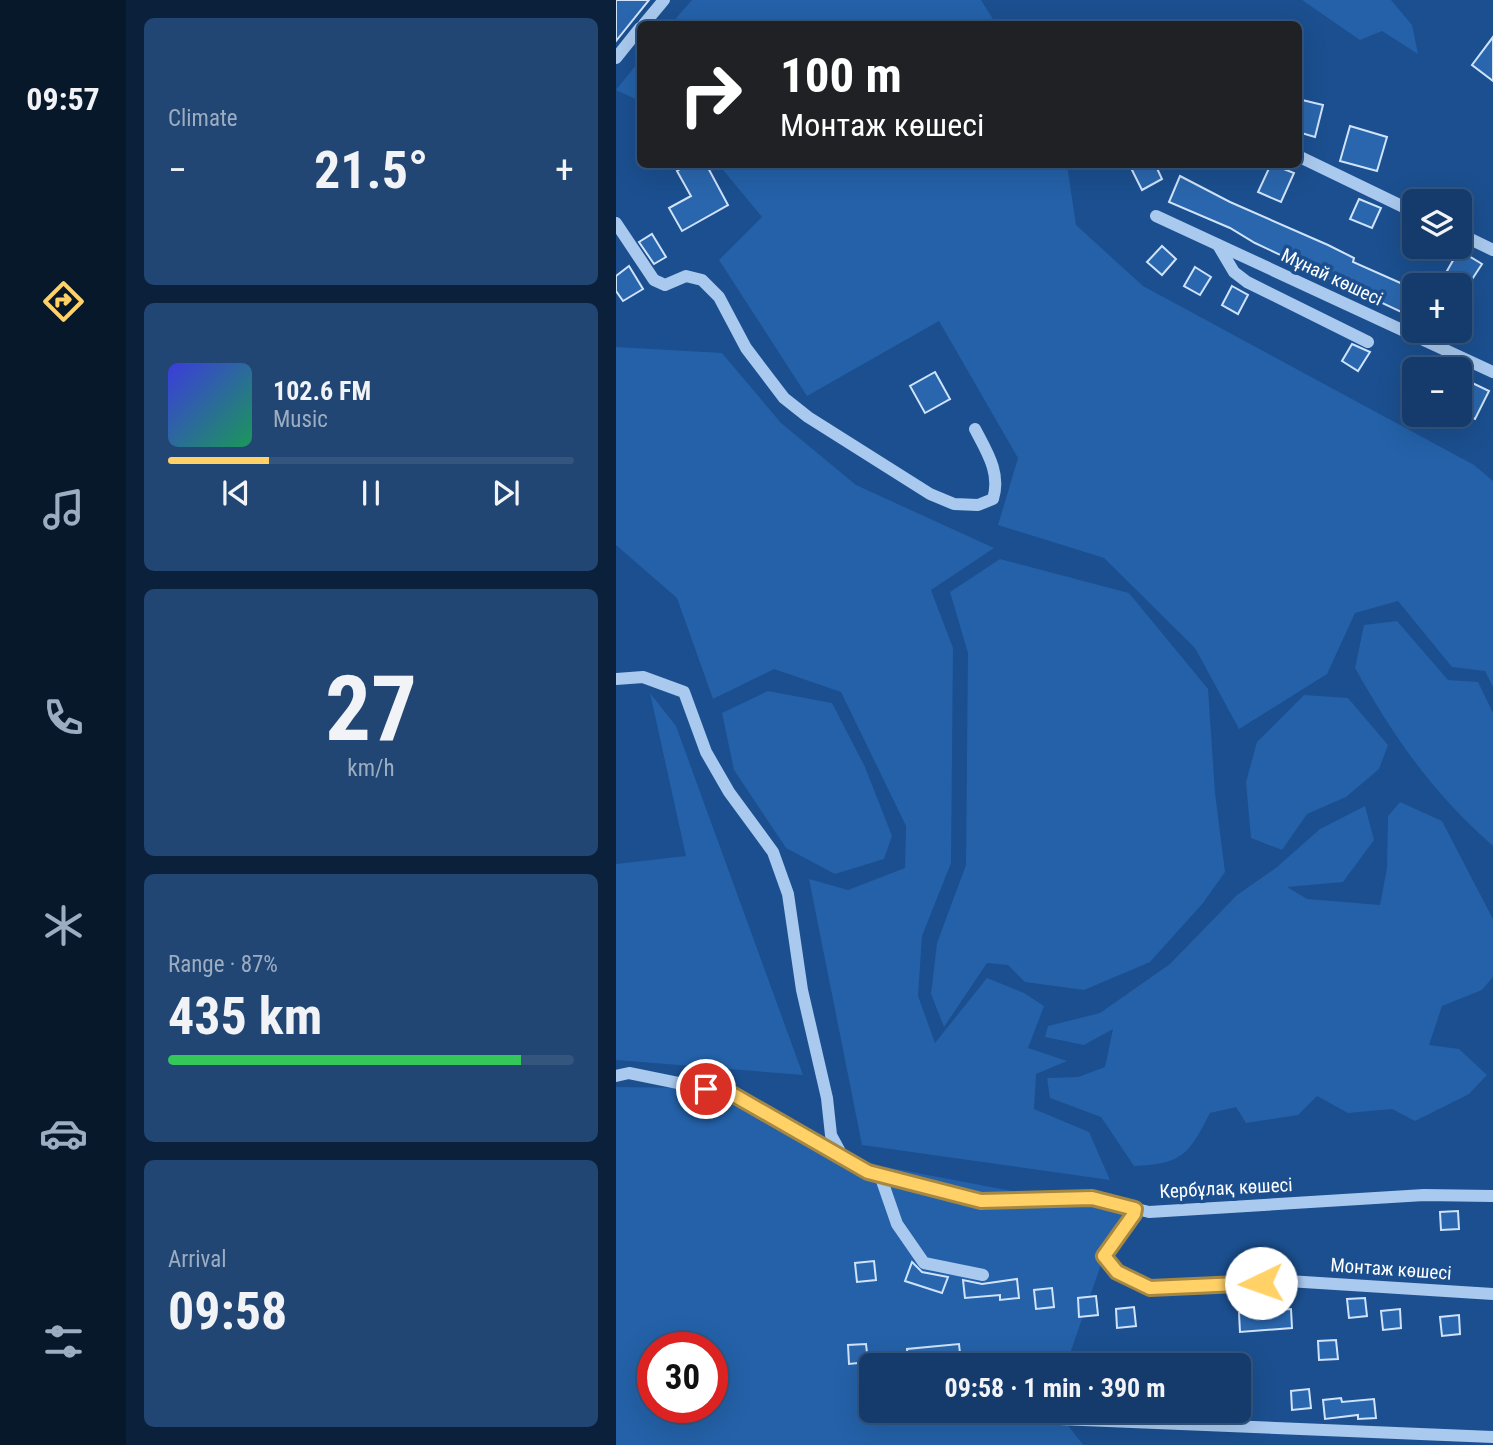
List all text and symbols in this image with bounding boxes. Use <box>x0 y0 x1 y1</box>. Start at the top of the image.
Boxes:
text: 100 m <box>780 47 902 104</box>
icon: right <box>665 49 756 140</box>
text: 09:57 <box>26 80 100 118</box>
text: Climate <box>168 105 238 132</box>
text: Монтаж көшесі <box>780 106 984 144</box>
text: 21.5° <box>314 140 428 201</box>
text: − <box>168 148 187 192</box>
text: + <box>555 148 574 192</box>
map controls <box>1402 189 1472 427</box>
button: layers <box>1402 189 1472 259</box>
street label: Мұнай көшесі <box>1278 243 1386 311</box>
button: + <box>1402 273 1472 343</box>
icon: directions <box>39 277 88 326</box>
button: − <box>1402 357 1472 427</box>
text: 102.6 FM <box>273 376 371 406</box>
text: Music <box>273 406 328 433</box>
icon: previous <box>217 474 255 512</box>
icon: pause <box>352 474 390 512</box>
icon: next <box>487 474 525 512</box>
icon: music <box>39 485 88 534</box>
text: 27 <box>325 656 417 762</box>
icon: phone <box>39 693 88 742</box>
text: km/h <box>347 755 395 782</box>
icon: climate <box>39 901 88 950</box>
text: Range · 87% <box>168 951 278 978</box>
text: 435 km <box>168 986 322 1047</box>
pin <box>676 1059 736 1119</box>
icon: arrive <box>687 1070 725 1108</box>
icon: car <box>39 1109 88 1158</box>
street label: Кербұлақ көшесі <box>1159 1173 1293 1203</box>
text: Arrival <box>168 1246 227 1273</box>
position arrow <box>1224 1246 1298 1320</box>
street label: Монтаж көшесі <box>1330 1253 1452 1285</box>
text: 09:58 <box>168 1281 287 1342</box>
icon: filters <box>39 1317 88 1366</box>
speed limit sign: 30 <box>637 1332 728 1423</box>
text: 09:58 · 1 min · 390 m <box>945 1373 1165 1403</box>

